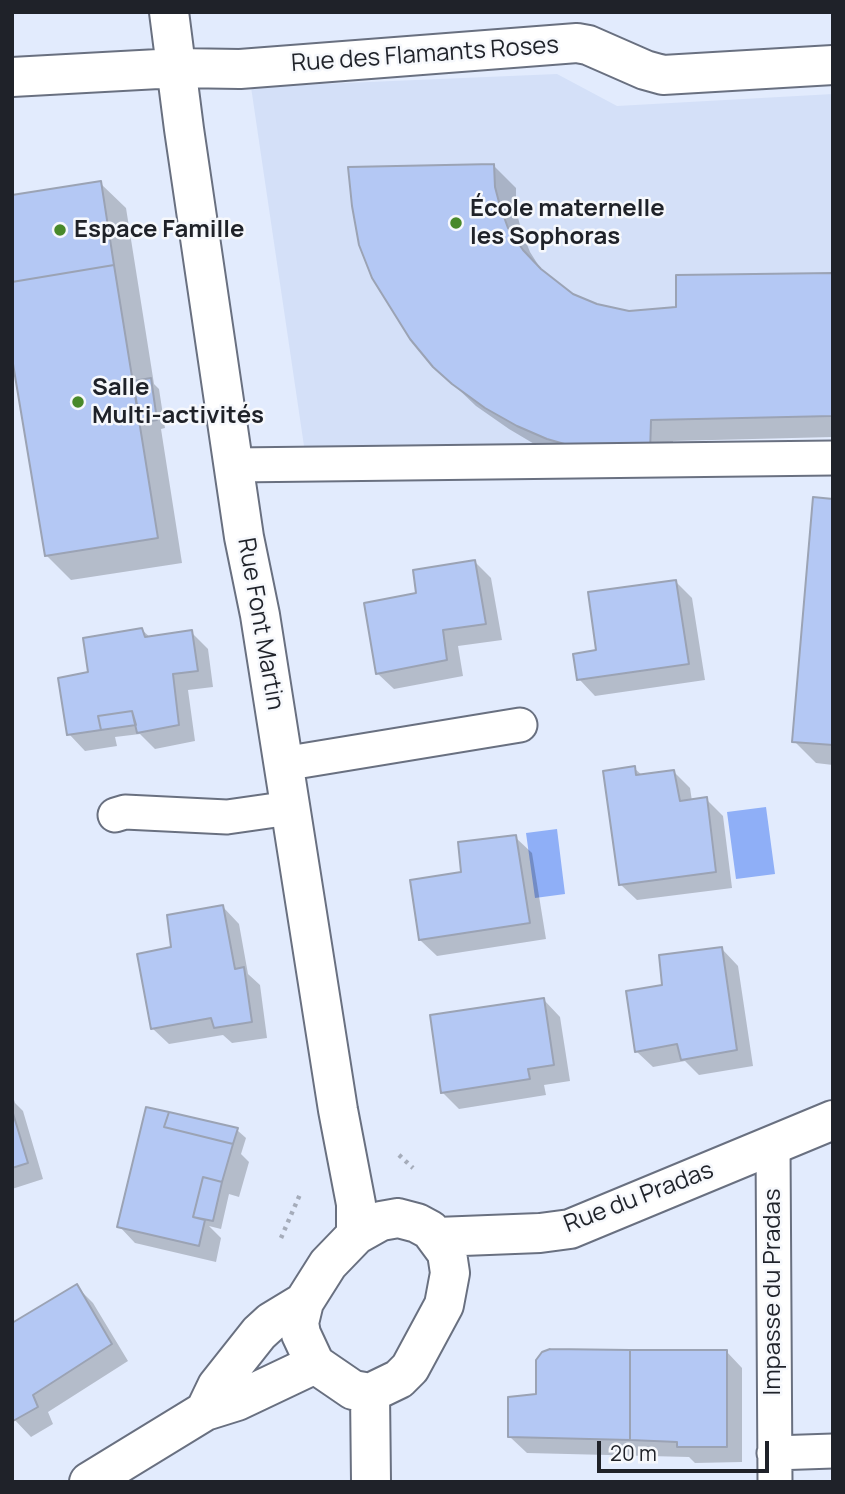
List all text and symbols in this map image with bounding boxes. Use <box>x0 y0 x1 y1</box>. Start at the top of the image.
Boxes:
street label: Rue des Flamants Roses <box>290 31 560 79</box>
place label: École maternelle les Sophoras <box>470 195 665 251</box>
marker: École maternelle les Sophoras <box>448 215 464 231</box>
place label: Espace Famille <box>74 216 244 244</box>
marker: Espace Famille <box>52 222 68 238</box>
place label: Salle Multi-activités <box>92 374 264 430</box>
marker: Salle Multi-activités <box>70 394 86 410</box>
street label: Rue Font Martin <box>231 536 289 712</box>
street label: Rue du Pradas <box>560 1156 718 1240</box>
street label: Impasse du Pradas <box>759 1189 787 1395</box>
scale bar <box>600 1428 772 1472</box>
text: 20 m <box>610 1439 657 1467</box>

